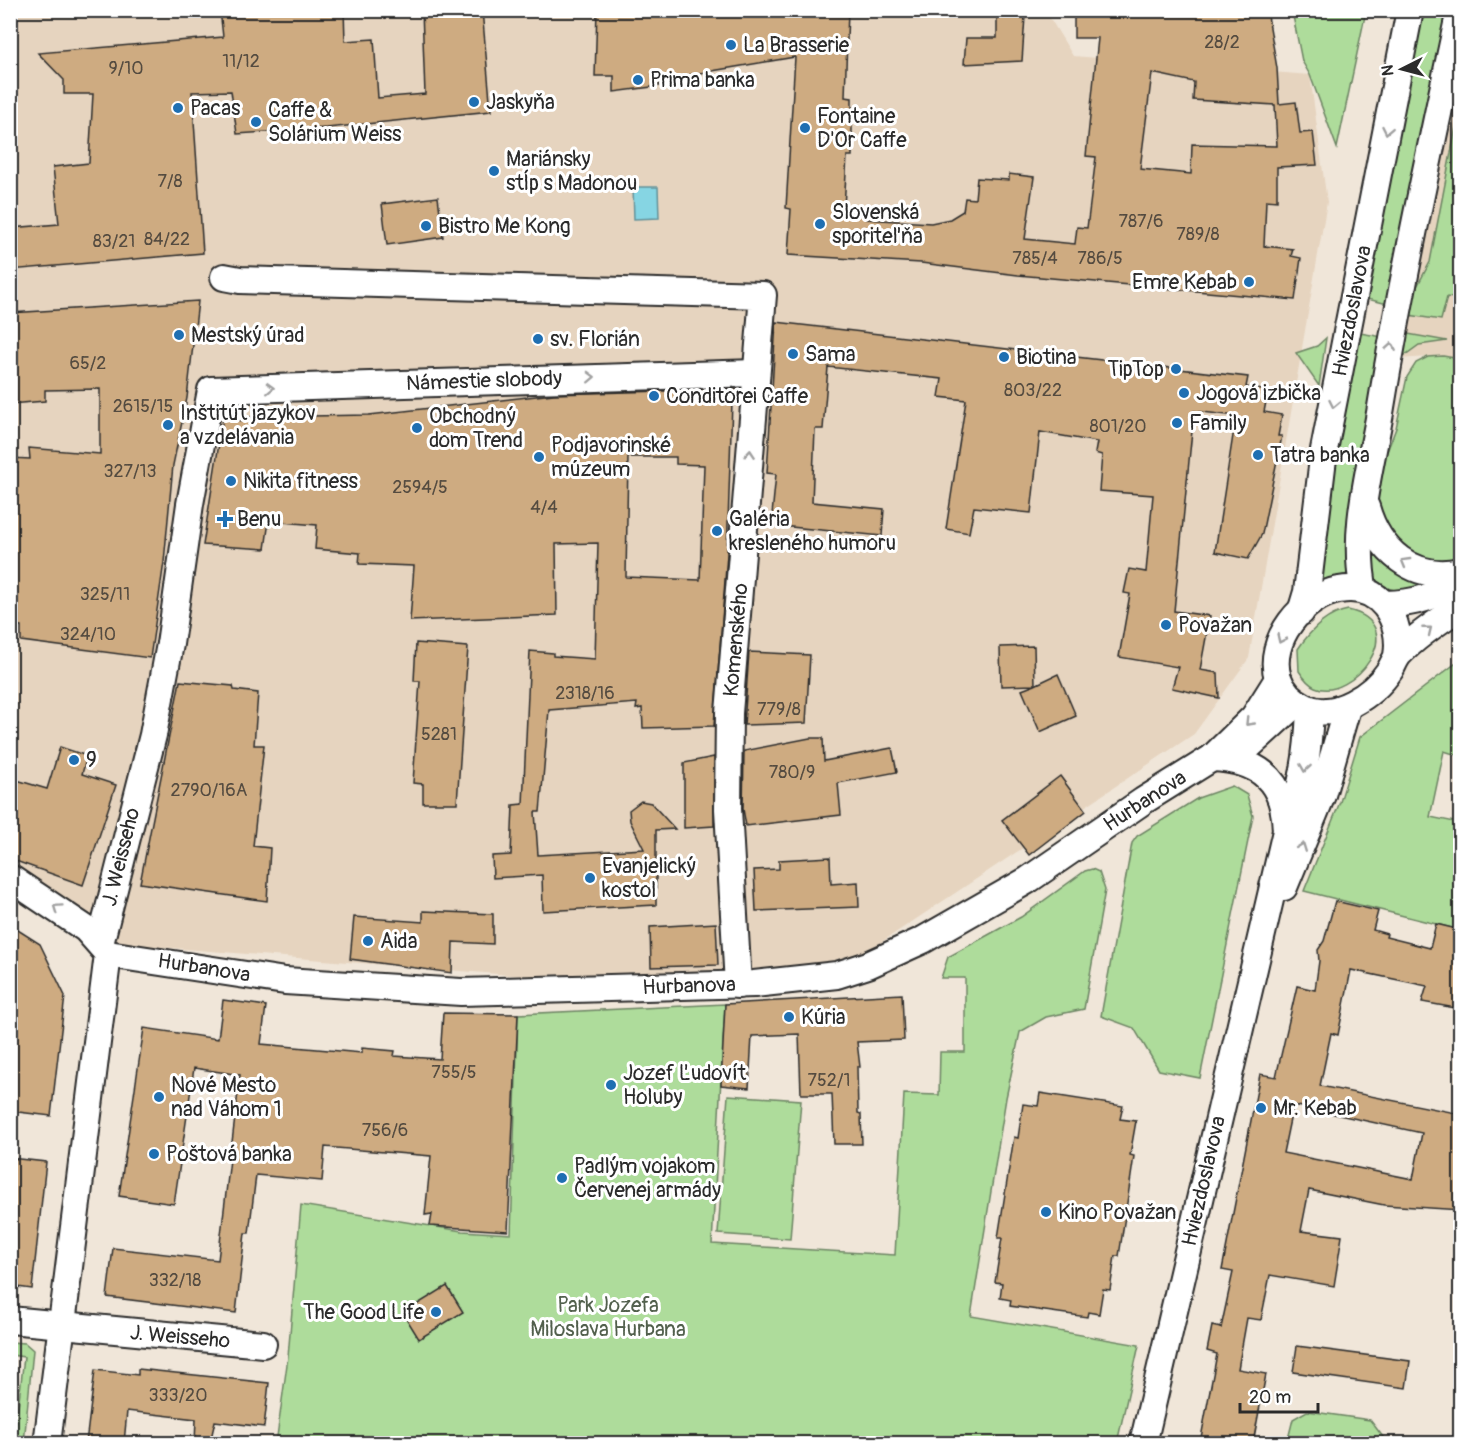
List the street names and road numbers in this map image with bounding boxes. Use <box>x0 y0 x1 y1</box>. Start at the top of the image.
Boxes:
street label: Hviezdoslavova <box>1326 243 1378 379</box>
street label: Námestie slobody <box>406 365 562 397</box>
street label: Komenského <box>718 582 754 698</box>
street label: Hurbanova <box>1098 764 1192 838</box>
street label: J. Weisseho <box>96 805 146 909</box>
street label: Hurbanova <box>156 947 252 989</box>
street label: Hurbanova <box>642 971 736 1001</box>
street label: Hviezdoslavova <box>1176 1113 1232 1249</box>
street label: J. Weisseho <box>129 1319 231 1355</box>

